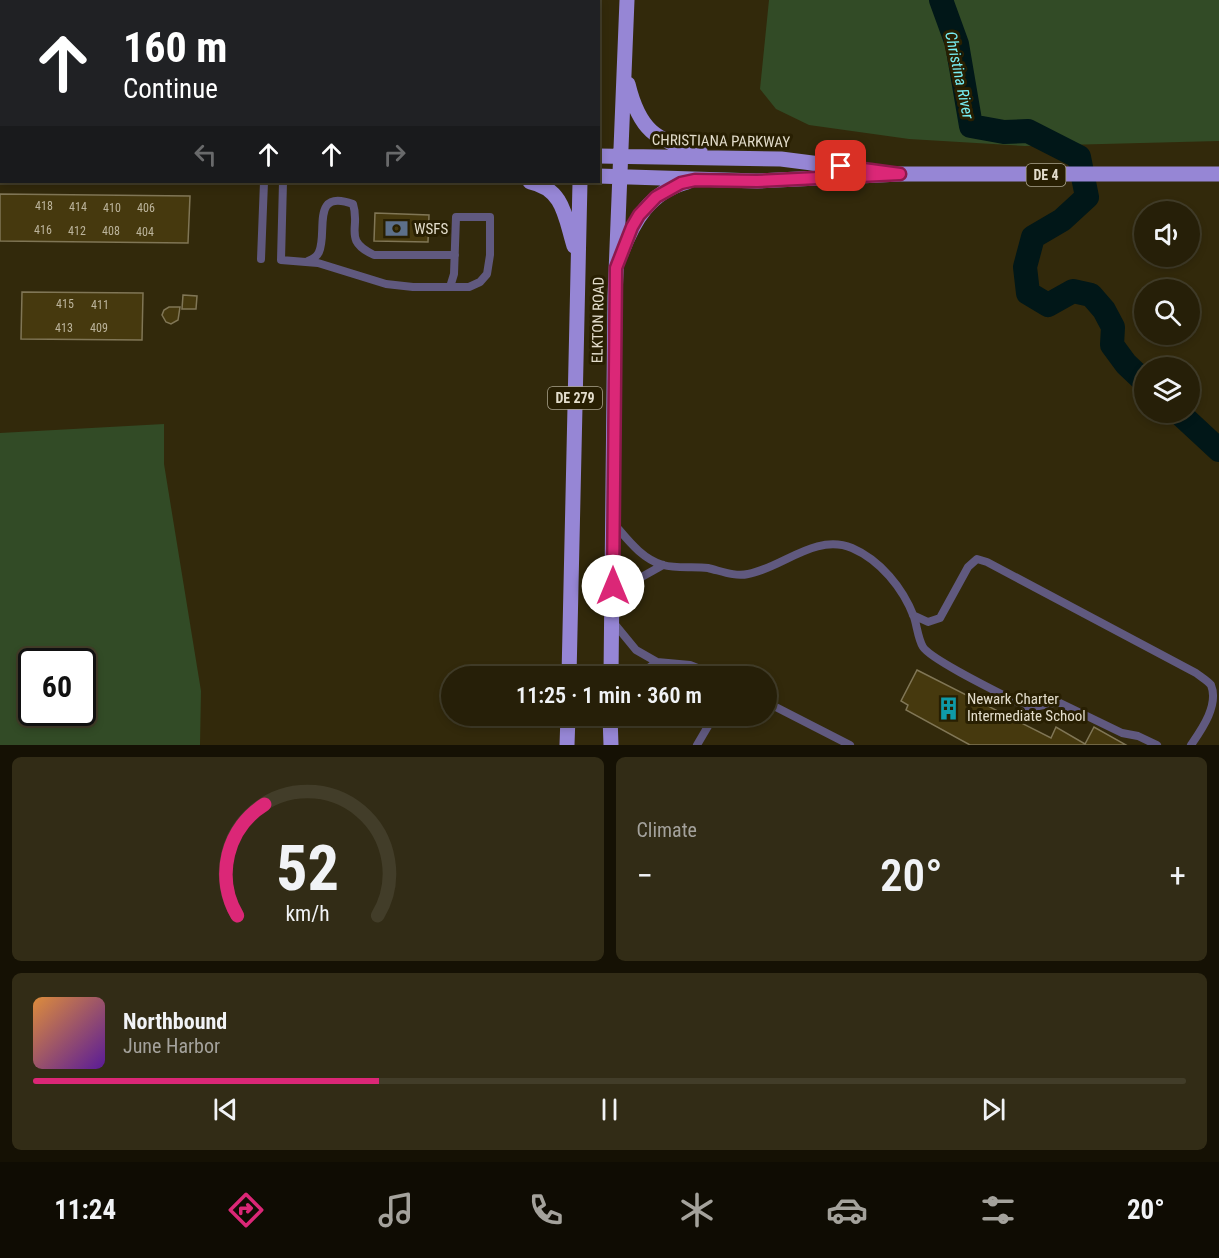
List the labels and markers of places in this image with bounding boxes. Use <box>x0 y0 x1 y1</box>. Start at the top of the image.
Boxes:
pin <box>815 140 866 191</box>
bank icon: WSFS <box>383 216 409 242</box>
place label: WSFS <box>414 220 448 238</box>
place label: Newark Charter Intermediate School <box>967 690 1086 725</box>
building icon: Newark Charter Intermediate School <box>936 695 962 721</box>

